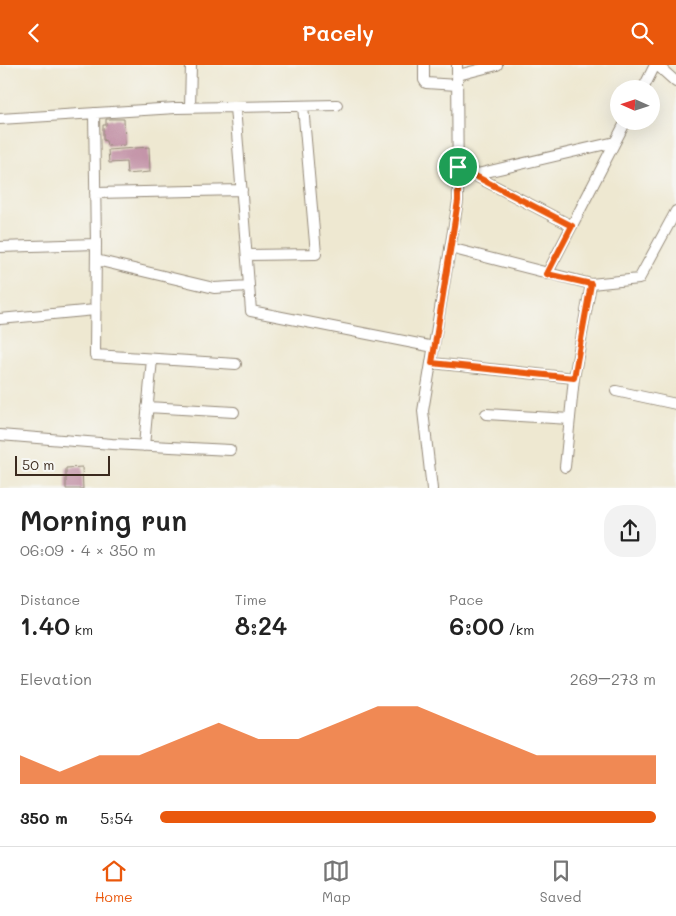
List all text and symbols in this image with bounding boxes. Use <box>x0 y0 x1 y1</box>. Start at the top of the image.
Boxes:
text: Pacely <box>302 18 374 47</box>
icon: back <box>20 19 48 47</box>
icon: search <box>628 19 656 47</box>
north arrow <box>610 80 660 130</box>
map controls <box>610 80 660 130</box>
pin <box>437 146 479 188</box>
icon: arrive <box>444 153 472 181</box>
scale bar <box>15 453 110 477</box>
text: 50 m <box>22 455 54 474</box>
text: Morning run <box>20 502 187 538</box>
button: share <box>604 505 656 557</box>
text: 06:09 · 4 × 350 m <box>20 539 156 560</box>
text: Distance <box>20 590 80 609</box>
text: Time <box>235 590 267 609</box>
text: Pace <box>449 590 484 609</box>
text: 1.40 <box>20 609 70 641</box>
text: 8:24 <box>235 609 287 641</box>
text: 6:00 <box>449 609 504 641</box>
text: km <box>70 620 93 639</box>
text: /km <box>504 620 534 639</box>
text: Elevation <box>20 668 92 689</box>
text: 269–273 m <box>570 668 656 689</box>
text: 350 m <box>20 807 68 828</box>
text: 5:54 <box>100 807 133 828</box>
tab: Home <box>95 857 133 906</box>
tab: Map <box>322 857 351 906</box>
tab: Saved <box>540 857 581 906</box>

